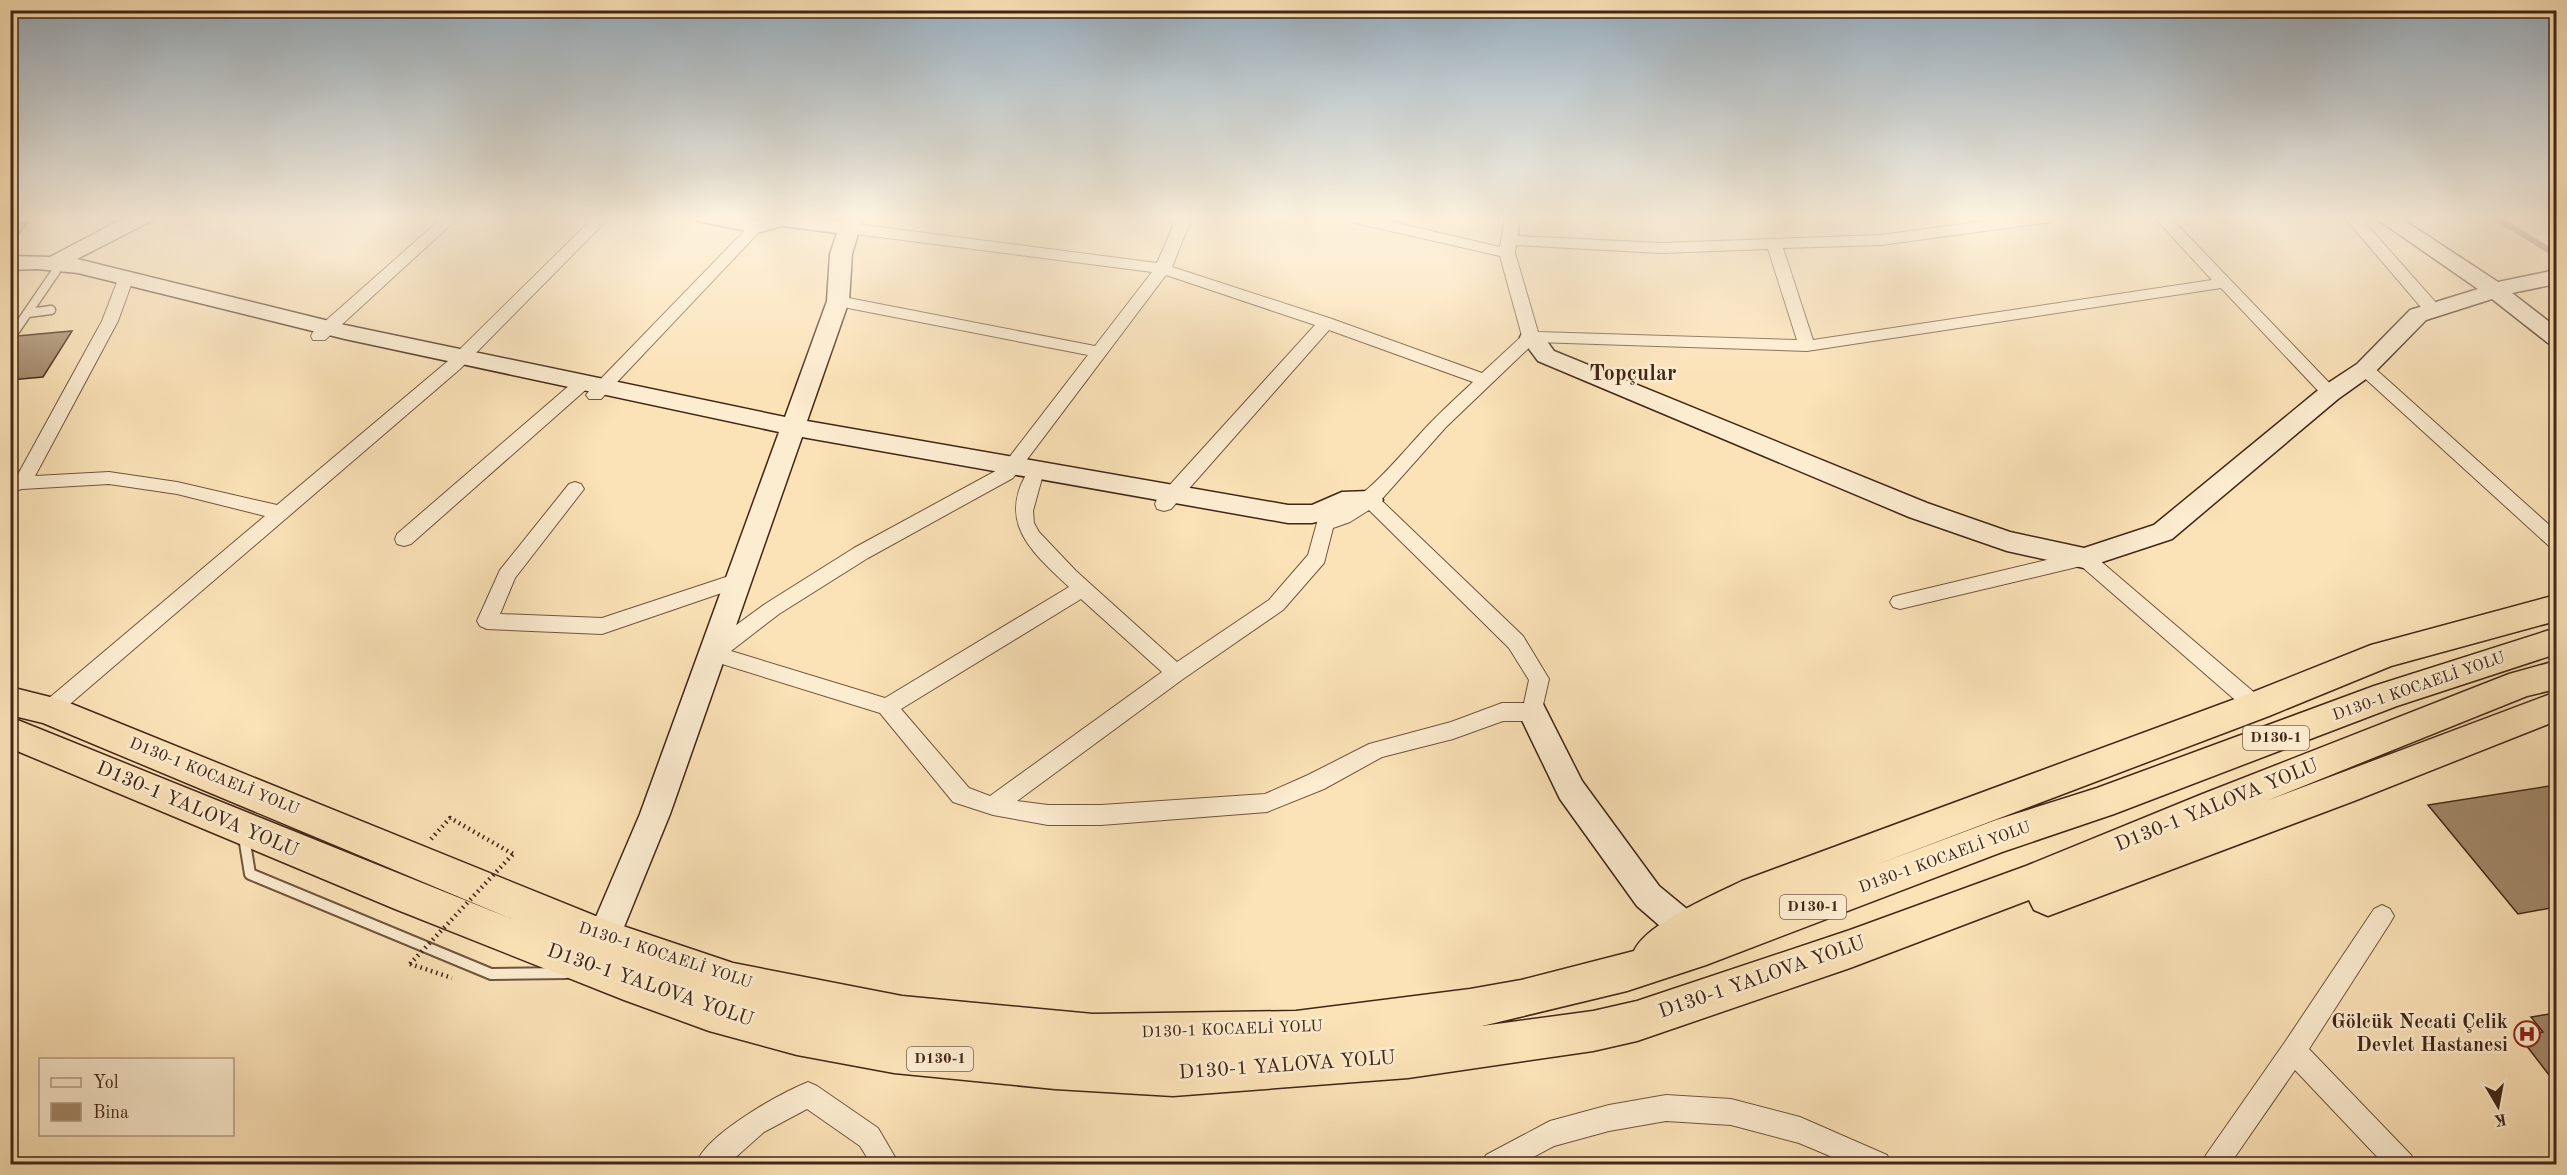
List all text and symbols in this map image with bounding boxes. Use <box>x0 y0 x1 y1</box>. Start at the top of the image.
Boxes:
district label: Topçular <box>1589 363 1677 385</box>
street label: D130-1 KOCAELİ YOLU <box>2329 646 2508 724</box>
road number: D130-1 <box>2243 726 2309 750</box>
street label: D130-1 KOCAELİ YOLU <box>127 732 303 819</box>
street label: D130-1 YALOVA YOLU <box>2113 756 2322 856</box>
street label: D130-1 YALOVA YOLU <box>93 758 301 862</box>
street label: D130-1 KOCAELİ YOLU <box>1856 815 2034 897</box>
road number: D130-1 <box>1780 895 1846 919</box>
street label: D130-1 KOCAELİ YOLU <box>576 917 756 992</box>
street label: D130-1 YALOVA YOLU <box>1656 933 1868 1023</box>
street label: D130-1 YALOVA YOLU <box>544 941 756 1031</box>
place label: Gölcük Necati Çelik Devlet Hastanesi <box>2331 1013 2508 1056</box>
street label: D130-1 KOCAELİ YOLU <box>1141 1015 1324 1041</box>
hospital icon: Gölcük Necati Çelik Devlet Hastanesi <box>2512 1019 2542 1049</box>
road number: D130-1 <box>907 1047 973 1071</box>
street label: D130-1 YALOVA YOLU <box>1178 1048 1396 1084</box>
legend <box>39 1058 234 1136</box>
text: Yol <box>93 1074 119 1092</box>
north arrow <box>2468 1076 2528 1136</box>
text: Bina <box>93 1104 129 1122</box>
text: K <box>2493 1110 2508 1128</box>

